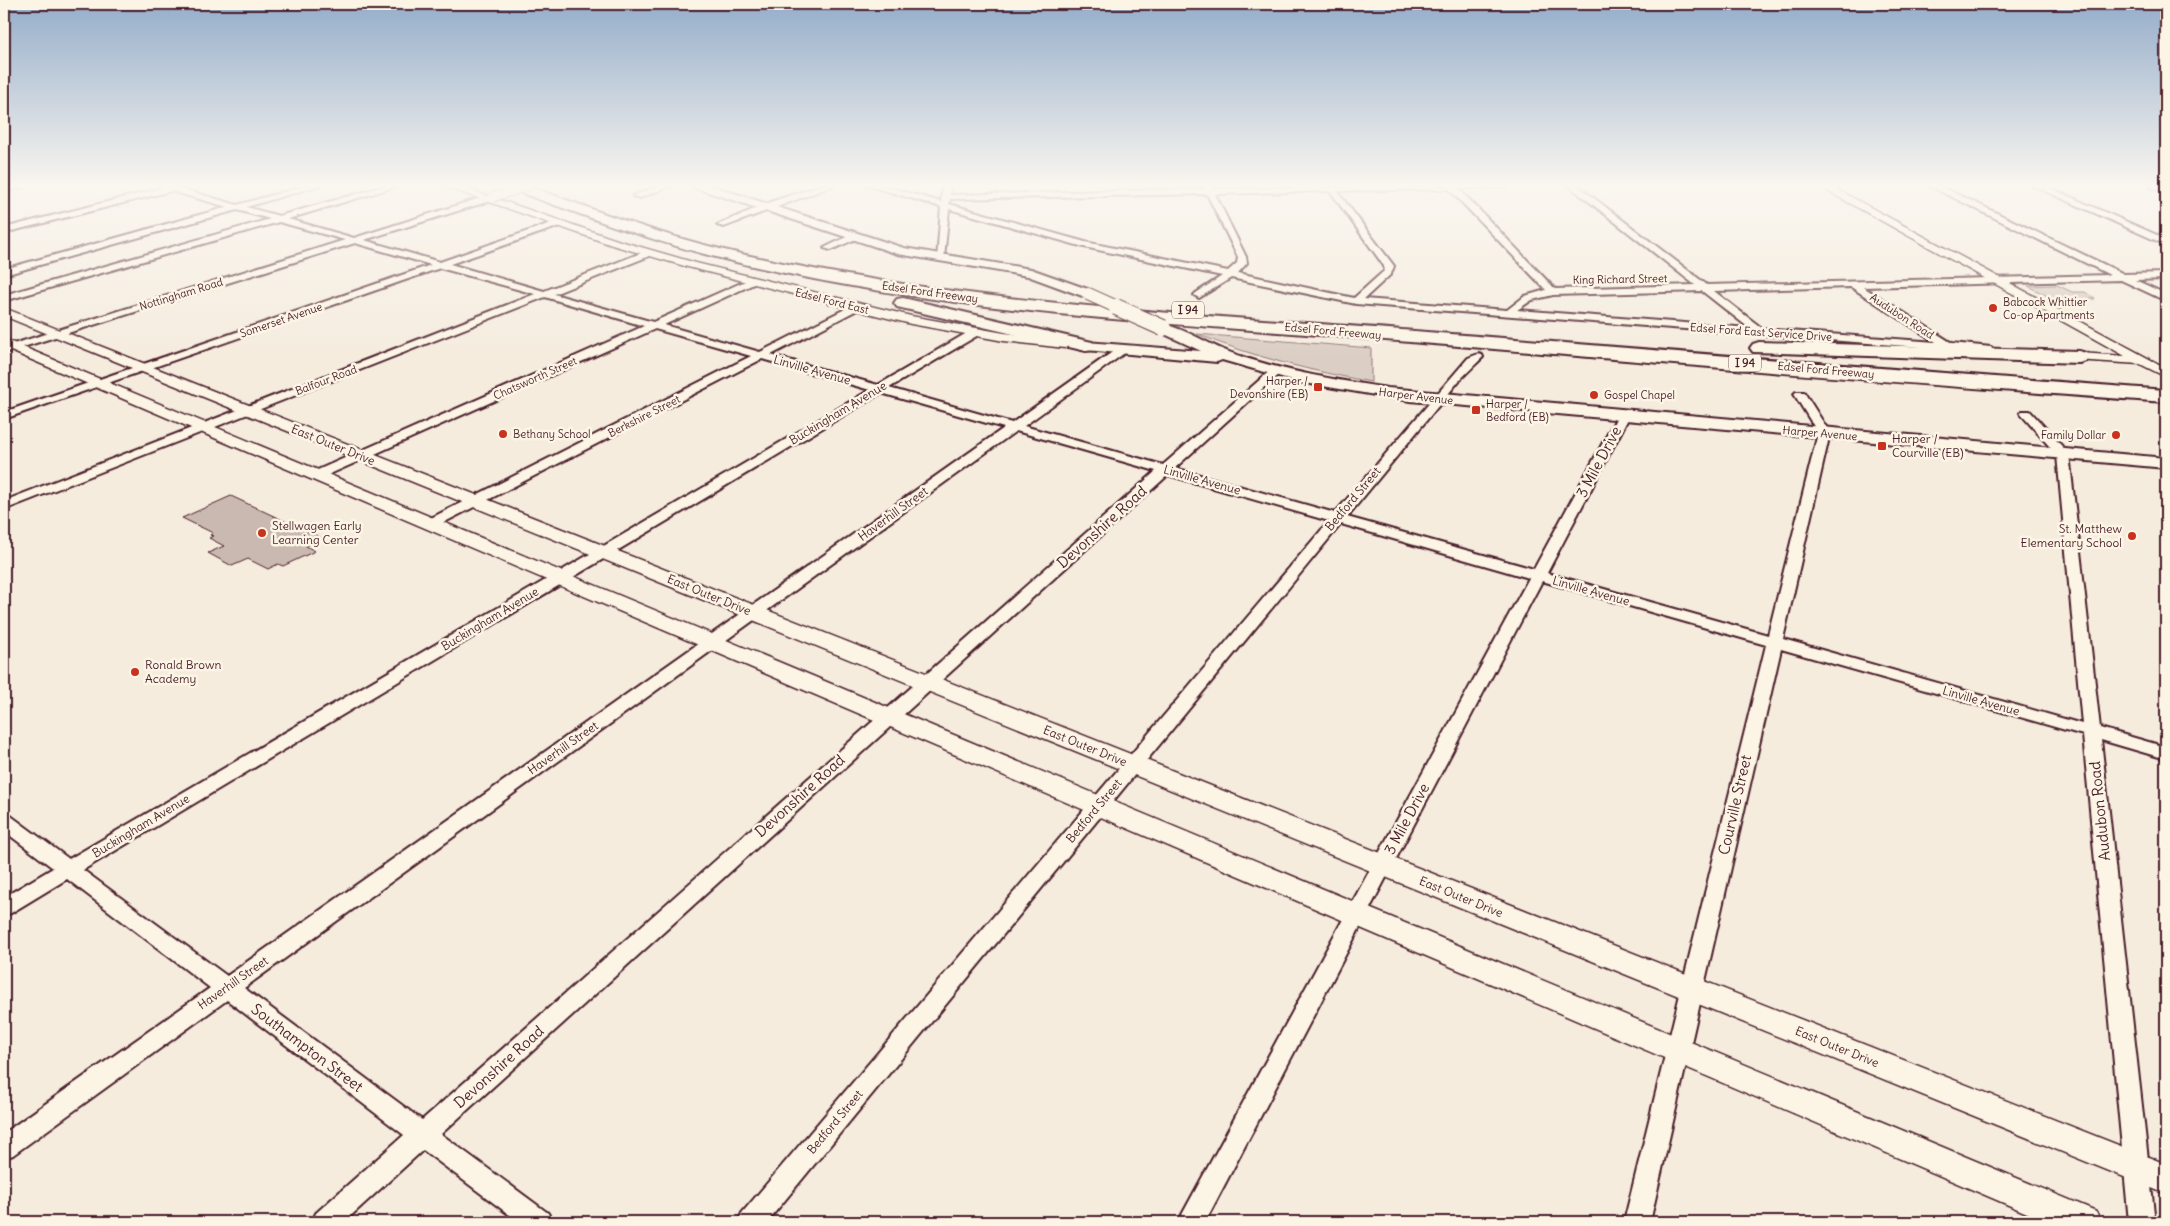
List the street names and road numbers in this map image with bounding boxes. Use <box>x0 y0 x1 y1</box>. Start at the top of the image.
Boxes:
street label: King Richard Street <box>1572 271 1668 287</box>
street label: Nottingham Road <box>138 274 225 313</box>
street label: Edsel Ford Freeway <box>881 278 979 306</box>
street label: Edsel Ford East <box>794 285 871 317</box>
street label: Audubon Road <box>1867 290 1937 342</box>
street label: Somerset Avenue <box>238 299 324 341</box>
road number: I 94 <box>1172 302 1204 318</box>
street label: Edsel Ford Freeway <box>1284 320 1382 342</box>
street label: Edsel Ford East Service Drive <box>1689 320 1833 344</box>
street label: Linville Avenue <box>772 351 852 388</box>
street label: Chatsworth Street <box>491 353 579 403</box>
road number: I 94 <box>1729 354 1761 372</box>
street label: Edsel Ford Freeway <box>1777 359 1875 381</box>
street label: Balfour Road <box>293 362 359 398</box>
street label: Buckingham Avenue <box>786 378 889 448</box>
street label: Harper Avenue <box>1378 384 1454 408</box>
street label: Berkshire Street <box>606 392 683 440</box>
street label: East Outer Drive <box>289 421 377 468</box>
street label: 3 Mile Drive <box>1572 423 1625 501</box>
street label: Harper Avenue <box>1782 423 1858 443</box>
street label: Linville Avenue <box>1162 461 1242 498</box>
street label: Bedford Street <box>1322 464 1384 534</box>
street label: Devonshire Road <box>1053 481 1151 572</box>
street label: Haverhill Street <box>855 483 930 544</box>
street label: East Outer Drive <box>665 571 753 618</box>
street label: Linville Avenue <box>1551 572 1631 609</box>
street label: Buckingham Avenue <box>438 584 541 654</box>
street label: Linville Avenue <box>1941 682 2021 719</box>
street label: Haverhill Street <box>525 718 601 777</box>
street label: East Outer Drive <box>1041 722 1129 769</box>
street label: Devonshire Road <box>751 750 849 841</box>
street label: Courville Street <box>1714 753 1755 857</box>
street label: Audubon Road <box>2085 760 2114 862</box>
street label: Bedford Street <box>1063 776 1125 846</box>
street label: 3 Mile Drive <box>1380 780 1433 858</box>
street label: Buckingham Avenue <box>89 791 192 861</box>
street label: East Outer Drive <box>1417 873 1505 920</box>
street label: Haverhill Street <box>195 953 271 1012</box>
street label: Southampton Street <box>248 999 367 1096</box>
street label: Devonshire Road <box>450 1021 548 1112</box>
street label: East Outer Drive <box>1793 1023 1881 1070</box>
street label: Bedford Street <box>804 1087 866 1157</box>

